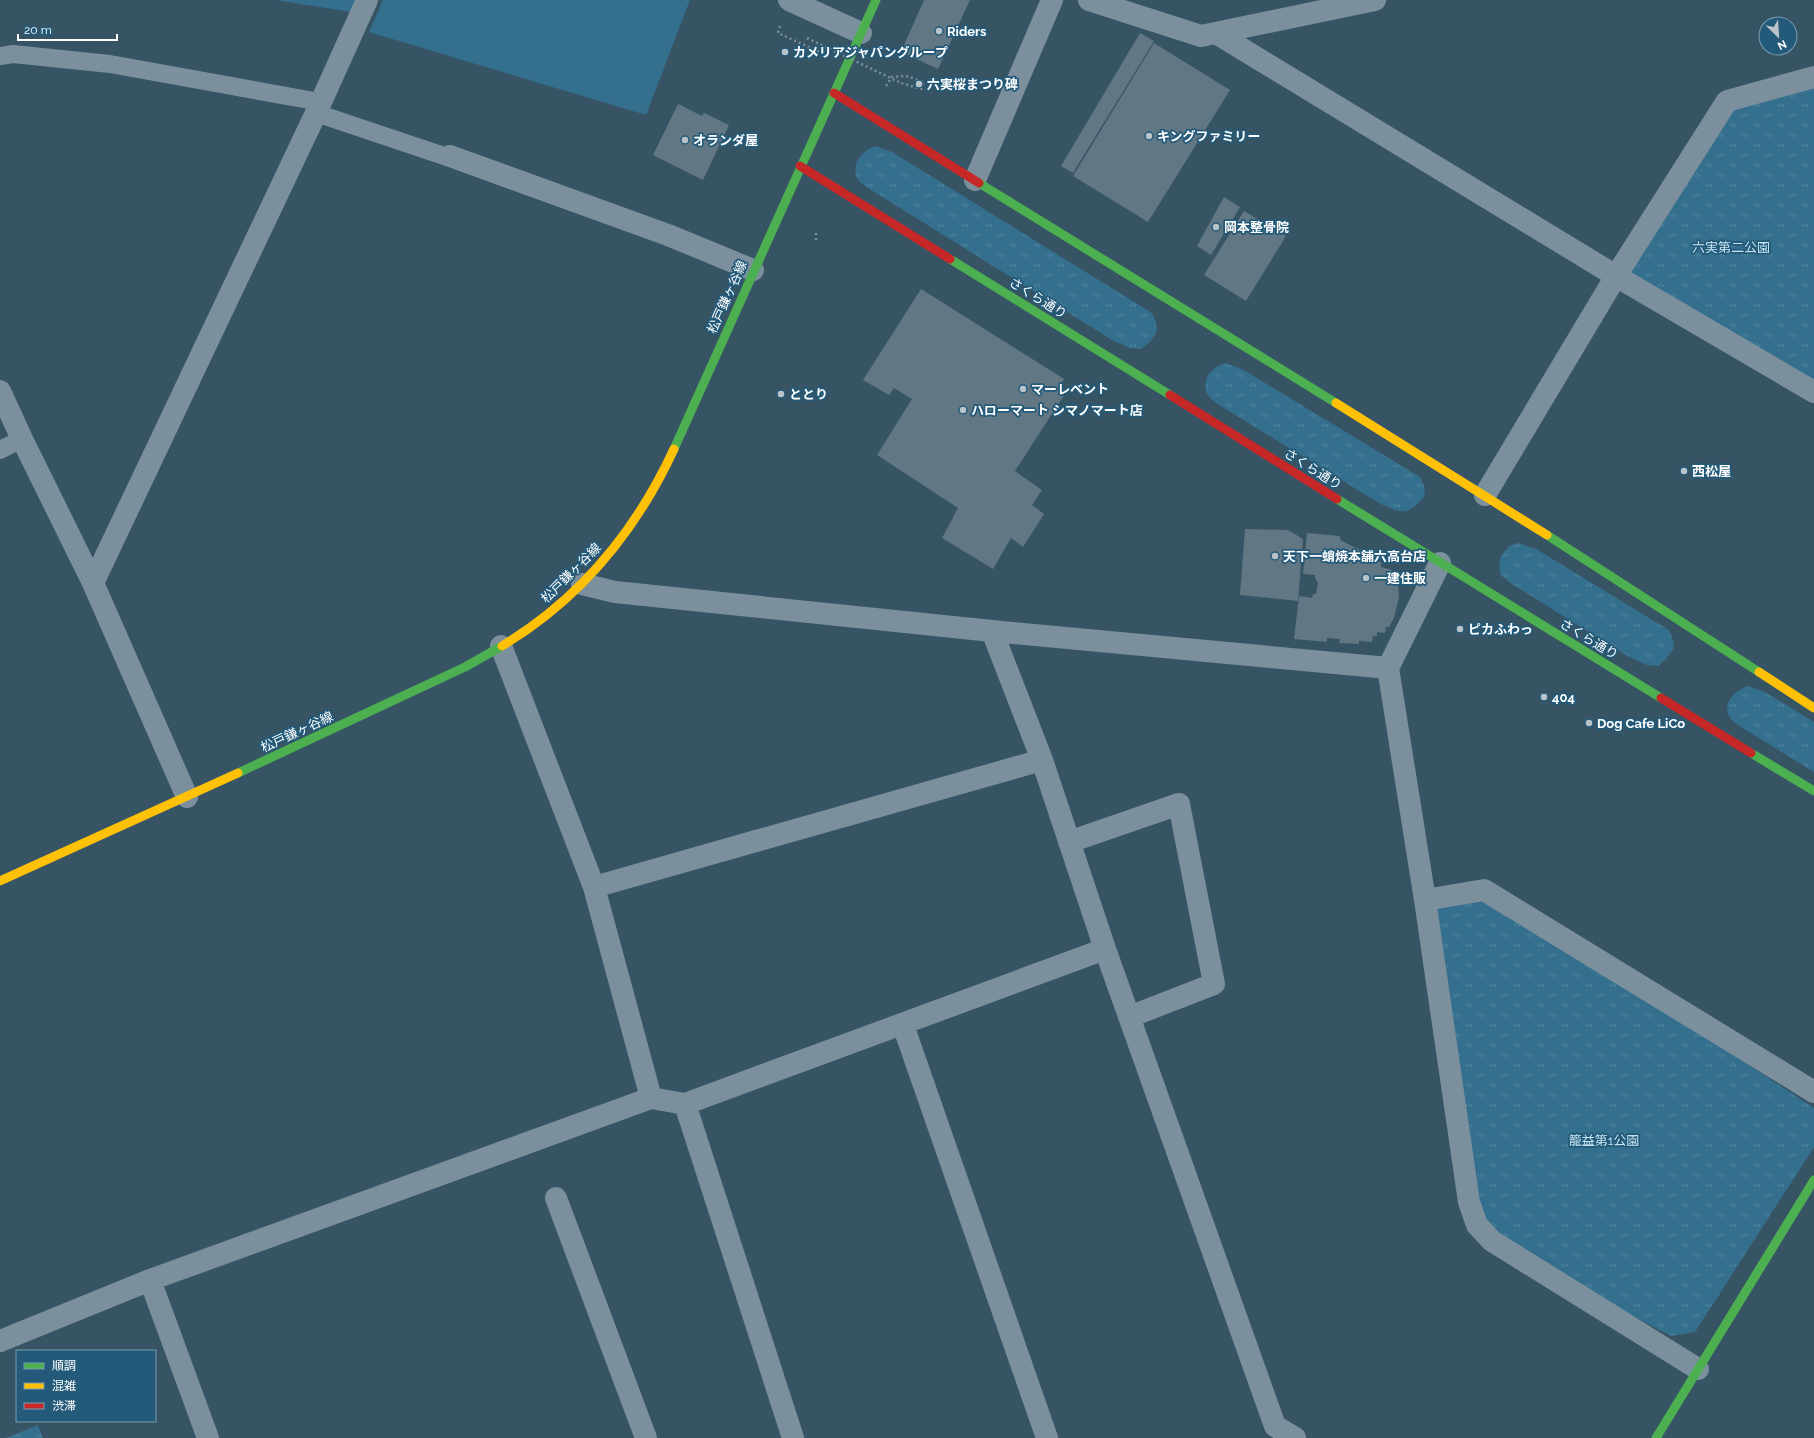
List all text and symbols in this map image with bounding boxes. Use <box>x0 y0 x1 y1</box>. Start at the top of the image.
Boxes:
scale bar <box>18 16 117 42</box>
north arrow <box>1758 16 1798 56</box>
text: 20 m <box>24 23 52 37</box>
place label: Riders <box>947 24 987 39</box>
marker: Riders <box>934 26 944 36</box>
text: N <box>1775 37 1789 52</box>
place label: カメリアジャパングループ <box>793 45 948 60</box>
marker: カメリアジャパングループ <box>780 47 790 57</box>
place label: 六実桜まつり碑 <box>927 77 1018 92</box>
marker: 六実桜まつり碑 <box>914 79 924 89</box>
place label: キングファミリー <box>1157 129 1261 144</box>
marker: キングファミリー <box>1144 131 1154 141</box>
place label: オランダ屋 <box>693 133 758 148</box>
marker: オランダ屋 <box>680 135 690 145</box>
place label: 岡本整骨院 <box>1224 220 1289 235</box>
marker: 岡本整骨院 <box>1211 222 1221 232</box>
park label: 六実第二公園 <box>1692 240 1770 255</box>
street label: 松戸鎌ヶ谷線 <box>704 258 750 336</box>
street label: さくら通り <box>1006 274 1070 322</box>
place label: マーレベント <box>1031 382 1109 397</box>
marker: マーレベント <box>1018 384 1028 394</box>
place label: ととり <box>789 387 828 402</box>
marker: ととり <box>776 389 786 399</box>
place label: ハローマート シマノマート店 <box>971 403 1143 418</box>
marker: ハローマート シマノマート店 <box>958 405 968 415</box>
street label: さくら通り <box>1281 445 1345 493</box>
place label: 西松屋 <box>1692 464 1731 479</box>
marker: 西松屋 <box>1679 466 1689 476</box>
street label: 松戸鎌ヶ谷線 <box>538 540 604 606</box>
place label: 天下一蛸焼本舗六高台店 <box>1283 549 1426 564</box>
marker: 天下一蛸焼本舗六高台店 <box>1270 551 1280 561</box>
place label: 一建住販 <box>1374 571 1426 586</box>
marker: 一建住販 <box>1361 573 1371 583</box>
street label: さくら通り <box>1557 616 1621 662</box>
place label: ピカふわっ <box>1468 622 1533 637</box>
marker: ピカふわっ <box>1455 624 1465 634</box>
place label: 404 <box>1552 690 1575 705</box>
marker: 404 <box>1539 692 1549 702</box>
street label: 松戸鎌ヶ谷線 <box>258 709 336 755</box>
place label: Dog Cafe LiCo <box>1597 716 1685 731</box>
marker: Dog Cafe LiCo <box>1584 718 1594 728</box>
park label: 籠益第1公園 <box>1569 1133 1639 1148</box>
legend <box>16 1350 156 1422</box>
text: 順調 <box>52 1359 76 1373</box>
text: 混雑 <box>52 1379 76 1393</box>
text: 渋滞 <box>52 1399 76 1413</box>

